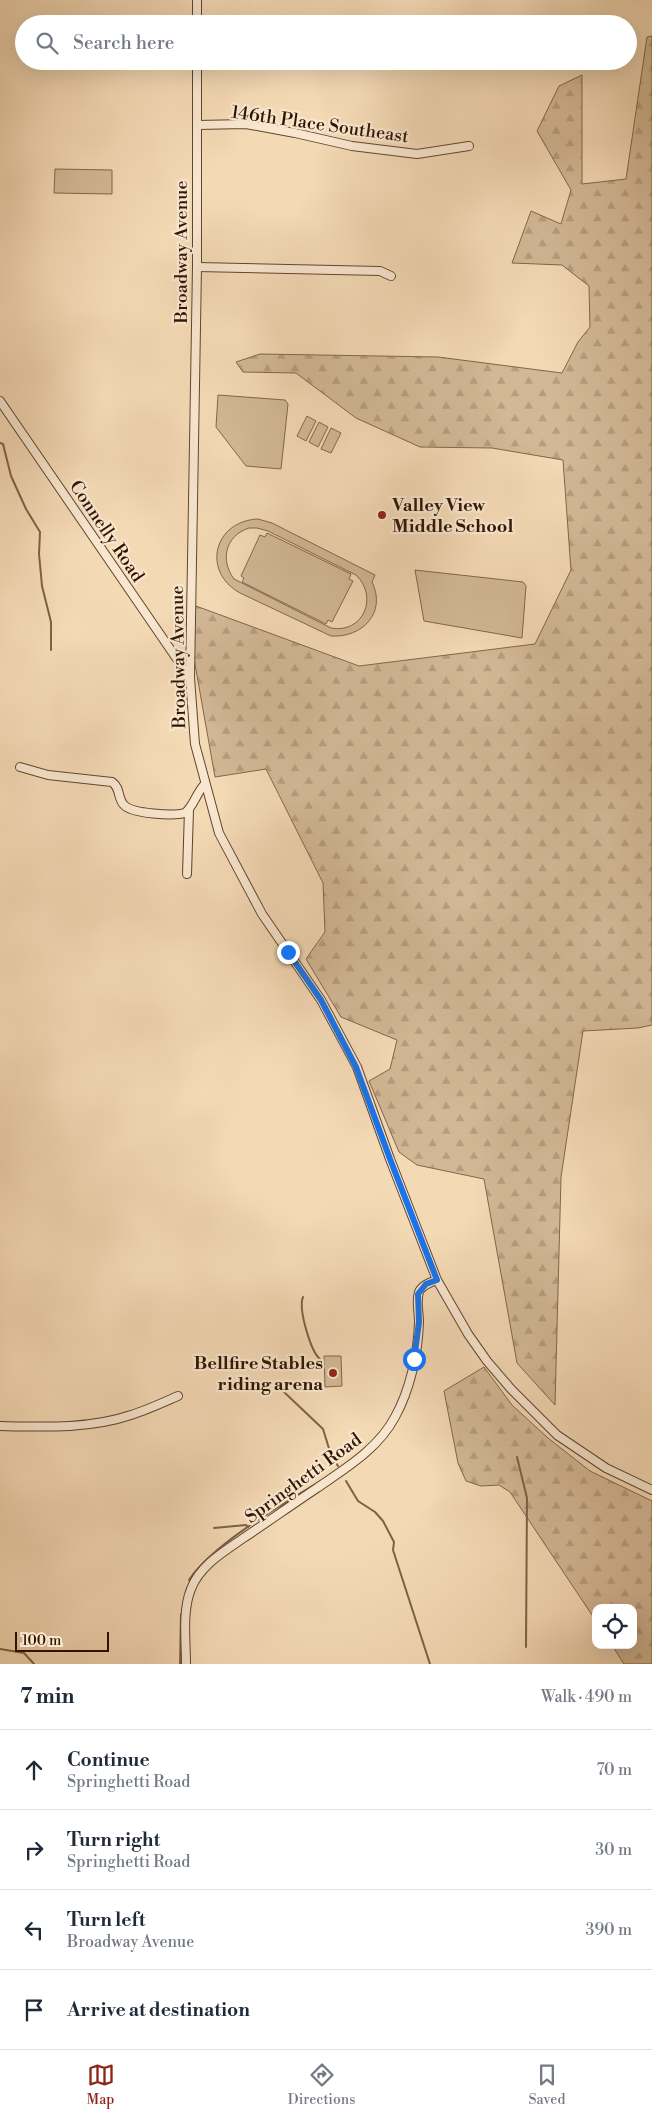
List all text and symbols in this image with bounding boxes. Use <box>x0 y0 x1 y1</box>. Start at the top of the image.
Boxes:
search box <box>15 15 637 70</box>
icon: search <box>33 29 61 57</box>
text: Search here <box>73 31 174 55</box>
street label: 146th Place Southeast <box>230 101 411 148</box>
street label: Broadway Avenue <box>170 180 193 325</box>
street label: Connelly Road <box>64 476 150 587</box>
place label: Valley View Middle School <box>391 494 513 538</box>
marker: Valley View Middle School <box>376 509 388 521</box>
street label: Broadway Avenue <box>166 585 191 730</box>
route end <box>277 941 300 964</box>
route start <box>403 1348 426 1371</box>
place label: Bellfire Stables riding arena <box>194 1352 323 1396</box>
marker: Bellfire Stables riding arena <box>327 1367 339 1379</box>
street label: Springhetti Road <box>240 1428 367 1529</box>
map controls <box>592 1604 637 1649</box>
button: locate <box>592 1604 637 1649</box>
scale bar <box>15 1629 109 1652</box>
text: 100 m <box>22 1632 61 1650</box>
text: 7 min <box>20 1684 74 1710</box>
text: Walk · 490 m <box>541 1687 632 1707</box>
text: Continue <box>67 1748 150 1772</box>
icon: ahead <box>20 1756 48 1784</box>
text: 70 m <box>596 1760 632 1780</box>
text: Springhetti Road <box>67 1772 190 1792</box>
text: Turn right <box>67 1828 160 1852</box>
icon: right <box>20 1836 48 1864</box>
text: 30 m <box>595 1840 632 1860</box>
text: Springhetti Road <box>67 1852 190 1872</box>
text: Turn left <box>67 1908 146 1932</box>
icon: left <box>20 1916 48 1944</box>
text: 390 m <box>586 1920 632 1940</box>
text: Broadway Avenue <box>67 1932 194 1952</box>
icon: arrive <box>20 1996 48 2024</box>
text: Arrive at destination <box>67 1998 250 2022</box>
tab: Map <box>87 2061 115 2109</box>
tab: Directions <box>288 2061 355 2109</box>
tab: Saved <box>529 2061 565 2109</box>

